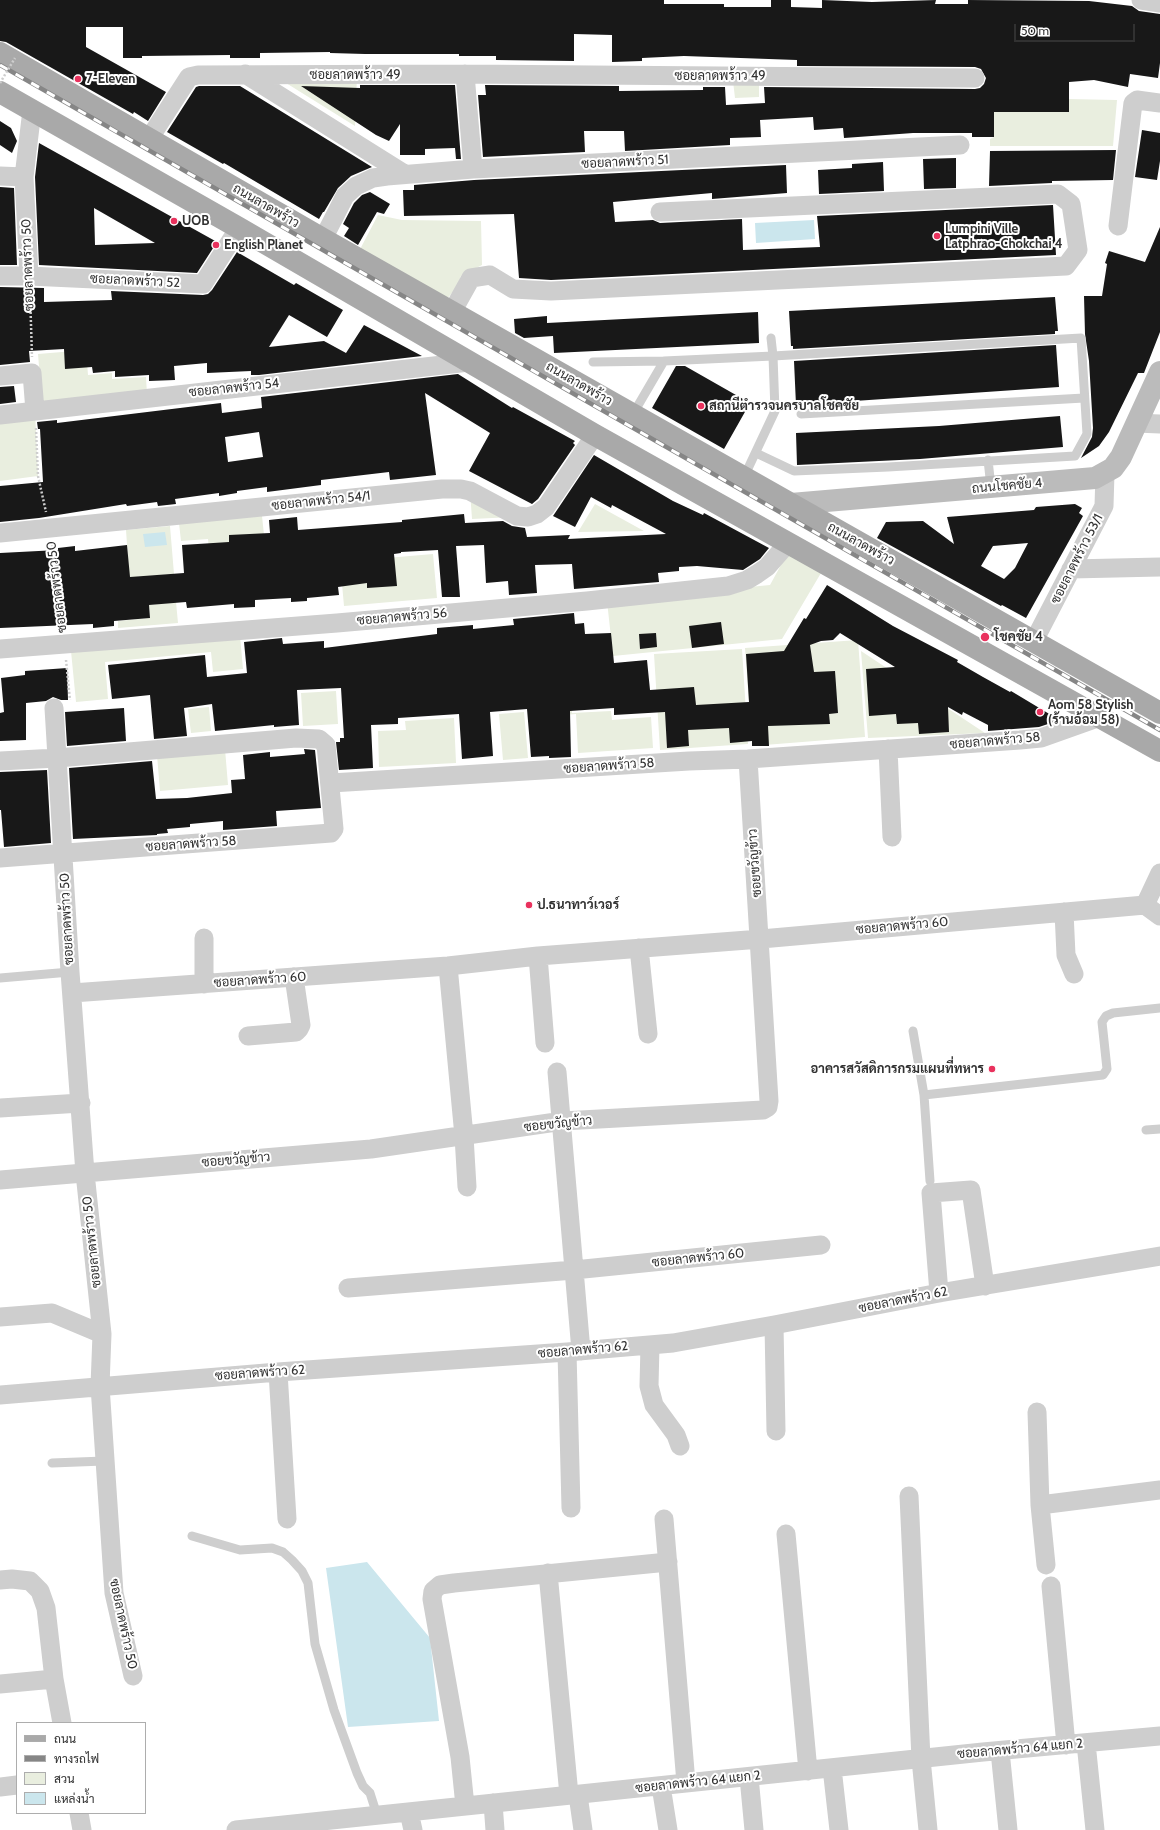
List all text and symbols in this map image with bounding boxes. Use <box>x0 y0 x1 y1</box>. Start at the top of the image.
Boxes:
scale bar <box>1016 16 1137 42</box>
text: 50 m <box>1021 23 1049 38</box>
street label: ซอยลาดพร้าว 49 <box>309 67 401 83</box>
street label: ซอยลาดพร้าว 49 <box>674 68 766 84</box>
place label: 7-Eleven <box>86 71 135 87</box>
marker: 7-Eleven <box>73 74 83 84</box>
street label: ซอยลาดพร้าว 51 <box>581 152 669 172</box>
street label: ถนนลาดพร้าว <box>230 181 302 231</box>
place label: UOB <box>182 213 209 229</box>
marker: UOB <box>169 216 179 226</box>
street label: ซอยลาดพร้าว 50 <box>19 219 37 311</box>
place label: Lumpini Ville Latphrao-Chokchai 4 <box>945 221 1063 252</box>
marker: Lumpini Ville Latphrao-Chokchai 4 <box>932 231 942 241</box>
place label: English Planet <box>224 237 303 253</box>
marker: English Planet <box>211 240 221 250</box>
street label: ซอยลาดพร้าว 52 <box>90 271 180 291</box>
street label: ถนนลาดพร้าว <box>543 359 615 409</box>
street label: ซอยลาดพร้าว 54 <box>188 376 280 400</box>
place label: สถานีตำรวจนครบาลโชคชัย <box>709 398 859 414</box>
marker: สถานีตำรวจนครบาลโชคชัย <box>696 401 706 411</box>
street label: ถนนโชคชัย 4 <box>971 475 1043 497</box>
street label: ซอยลาดพร้าว 54/1 <box>271 488 371 514</box>
street label: ซอยลาดพร้าว 53/1 <box>1048 512 1106 606</box>
street label: ถนนลาดพร้าว <box>825 519 897 569</box>
street label: ซอยลาดพร้าว 50 <box>44 540 70 634</box>
street label: ซอยลาดพร้าว 56 <box>356 605 448 629</box>
place label: โชคชัย 4 <box>994 629 1043 645</box>
marker: โชคชัย 4 <box>979 631 991 643</box>
place label: Aom 58 Stylish (ร้านอ้อม 58) <box>1048 697 1133 728</box>
marker: Aom 58 Stylish (ร้านอ้อม 58) <box>1035 707 1045 717</box>
street label: ซอยลาดพร้าว 58 <box>949 729 1041 753</box>
street label: ซอยลาดพร้าว 58 <box>563 755 655 777</box>
street label: ซอยขวัญข้าว <box>745 828 765 898</box>
street label: ซอยลาดพร้าว 58 <box>145 833 237 855</box>
street label: ซอยลาดพร้าว 50 <box>57 873 77 965</box>
place label: ป.ธนาทาว์เวอร์ <box>537 897 619 913</box>
marker: ป.ธนาทาว์เวอร์ <box>524 900 534 910</box>
street label: ซอยลาดพร้าว 60 <box>855 914 949 938</box>
street label: ซอยลาดพร้าว 60 <box>213 969 307 991</box>
place label: อาคารสวัสดิการกรมแผนที่ทหาร <box>811 1061 984 1077</box>
marker: อาคารสวัสดิการกรมแผนที่ทหาร <box>987 1064 997 1074</box>
street label: ซอยขวัญข้าว <box>523 1113 593 1135</box>
street label: ซอยขวัญข้าว <box>201 1149 271 1171</box>
street label: ซอยลาดพร้าว 50 <box>79 1195 105 1289</box>
street label: ซอยลาดพร้าว 60 <box>651 1245 745 1271</box>
street label: ซอยลาดพร้าว 62 <box>857 1284 949 1316</box>
street label: ซอยลาดพร้าว 62 <box>537 1338 629 1362</box>
street label: ซอยลาดพร้าว 62 <box>214 1362 306 1384</box>
street label: ซอยลาดพร้าว 50 <box>106 1577 140 1671</box>
legend <box>16 1722 146 1814</box>
text: ถนน <box>54 1731 76 1746</box>
street label: ซอยลาดพร้าว 64 แยก 2 <box>956 1736 1084 1762</box>
text: ทางรถไฟ <box>54 1751 99 1766</box>
street label: ซอยลาดพร้าว 64 แยก 2 <box>634 1768 762 1796</box>
text: สวน <box>54 1771 75 1786</box>
text: แหล่งน้ำ <box>54 1791 94 1806</box>

